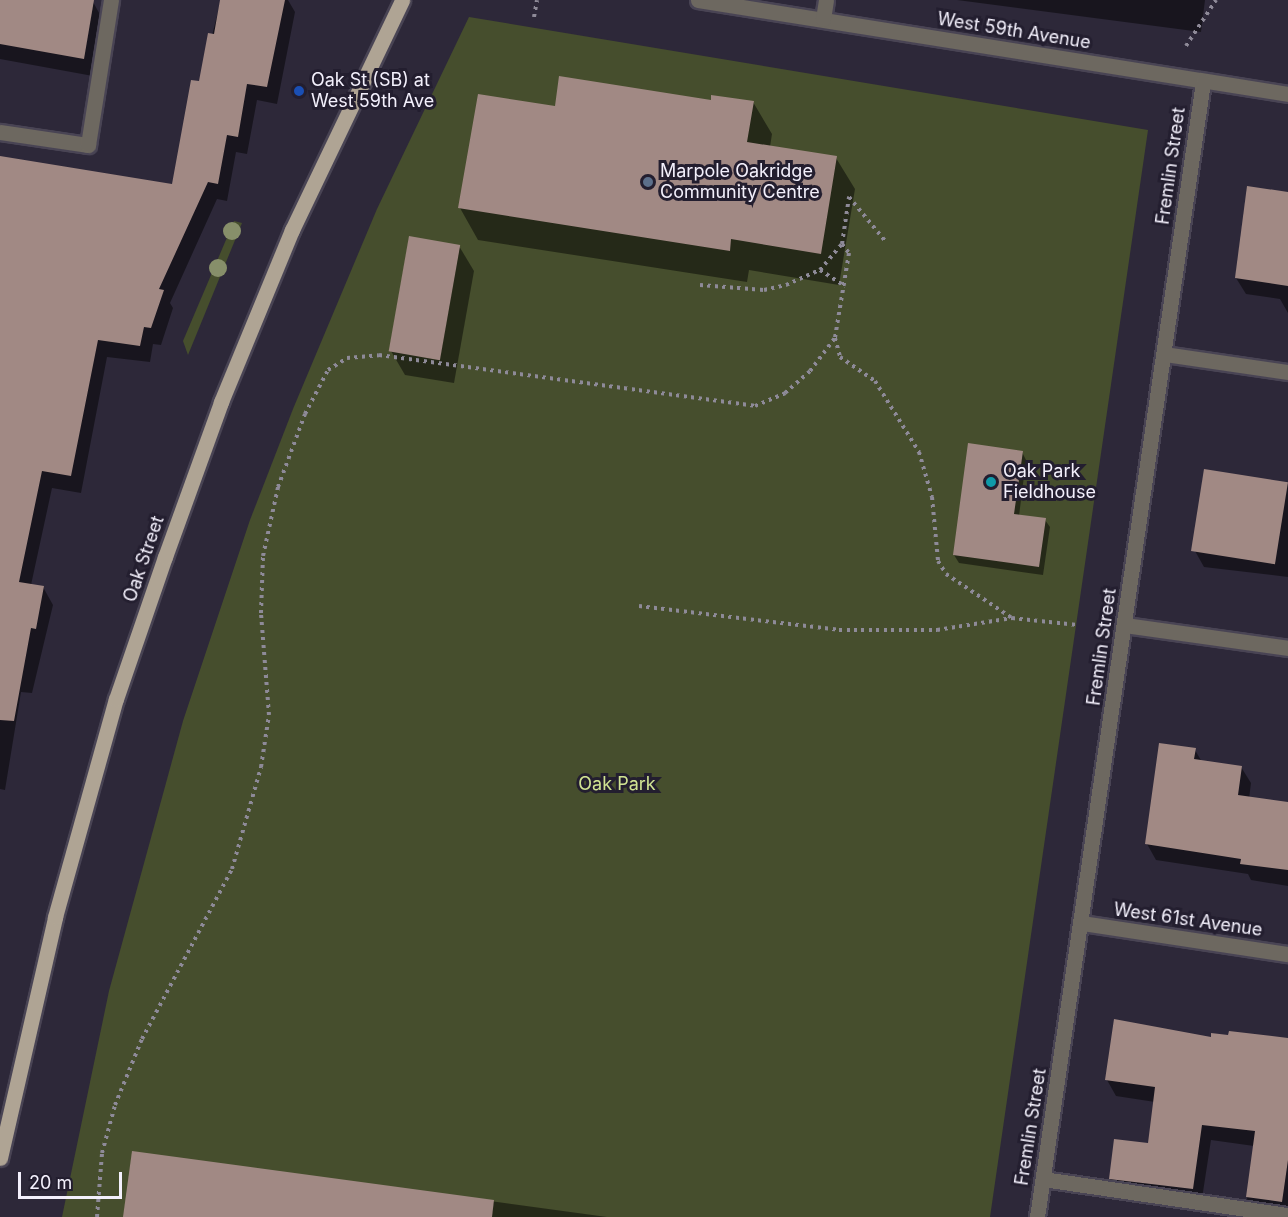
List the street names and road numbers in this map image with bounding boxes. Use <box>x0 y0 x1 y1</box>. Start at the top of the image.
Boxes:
street label: West 59th Avenue <box>936 8 1092 54</box>
street label: Fremlin Street <box>1152 106 1190 226</box>
street label: Oak Street <box>119 513 169 605</box>
street label: Fremlin Street <box>1083 587 1121 707</box>
street label: West 61st Avenue <box>1112 899 1264 941</box>
street label: Fremlin Street <box>1011 1067 1051 1187</box>

